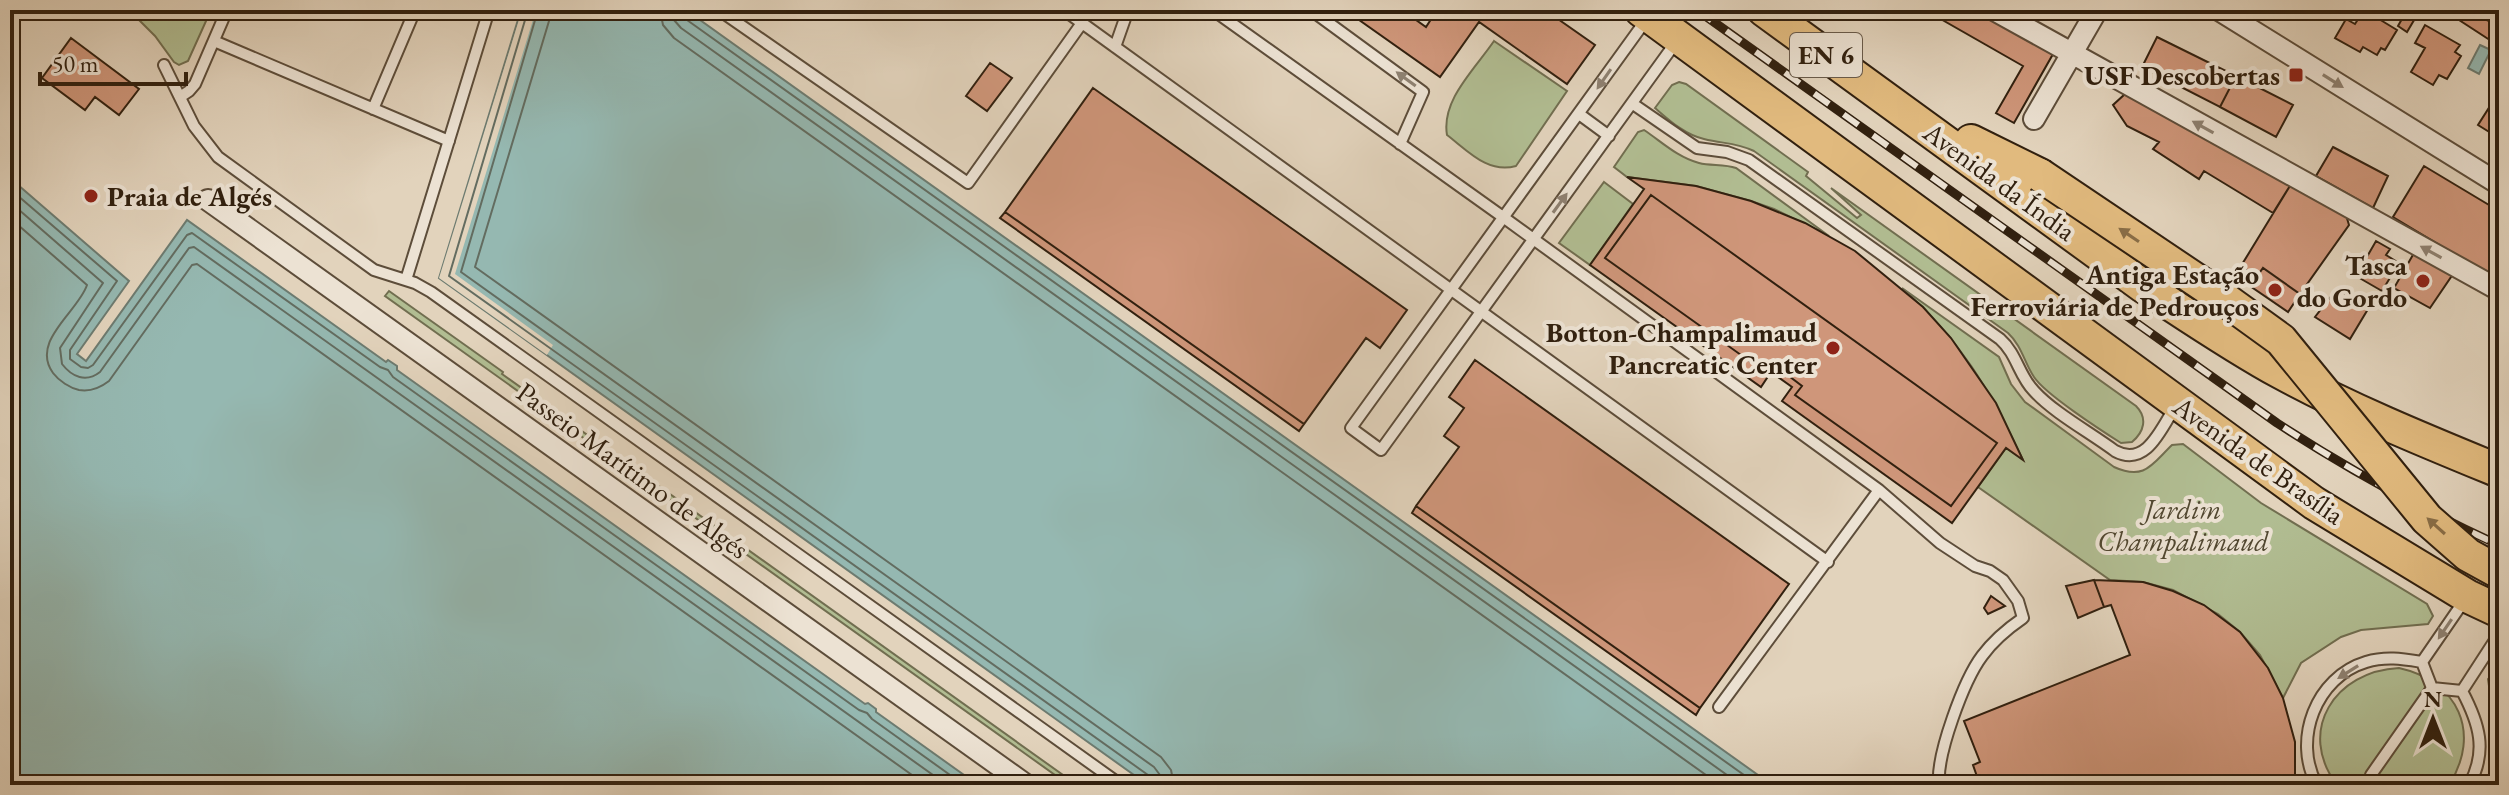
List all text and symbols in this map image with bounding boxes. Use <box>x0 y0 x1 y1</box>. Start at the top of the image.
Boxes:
road number: EN 6 <box>1790 33 1862 77</box>
scale bar <box>40 36 186 86</box>
text: 50 m <box>52 48 99 79</box>
place label: USF Descobertas <box>2084 57 2280 93</box>
marker: USF Descobertas <box>2287 66 2305 84</box>
one-way arrow <box>1597 69 1612 90</box>
one-way arrow <box>1395 72 1416 87</box>
one-way arrow <box>2322 73 2344 87</box>
street label: Avenida da Índia <box>1916 113 2084 249</box>
one-way arrow <box>2192 120 2214 134</box>
place label: Praia de Algés <box>107 178 272 214</box>
marker: Praia de Algés <box>82 187 100 205</box>
one-way arrow <box>1552 192 1568 214</box>
one-way arrow <box>2118 228 2139 243</box>
one-way arrow <box>2420 245 2442 259</box>
place label: Tasca do Gordo <box>2297 247 2408 315</box>
place label: Antiga Estação Ferroviária de Pedrouços <box>1971 256 2259 324</box>
marker: Tasca do Gordo <box>2414 272 2432 290</box>
marker: Antiga Estação Ferroviária de Pedrouços <box>2266 281 2284 299</box>
place label: Botton-Champalimaud Pancreatic Center <box>1546 314 1818 382</box>
marker: Botton-Champalimaud Pancreatic Center <box>1824 339 1842 357</box>
street label: Passeio Marítimo de Algés <box>510 374 756 566</box>
street label: Avenida de Brasília <box>2166 387 2352 533</box>
park label: Jardim Champalimaud <box>2097 491 2269 559</box>
one-way arrow <box>2427 518 2446 536</box>
one-way arrow <box>2437 619 2452 640</box>
one-way arrow <box>2337 665 2359 679</box>
north arrow <box>2393 679 2473 759</box>
text: N <box>2424 685 2442 714</box>

